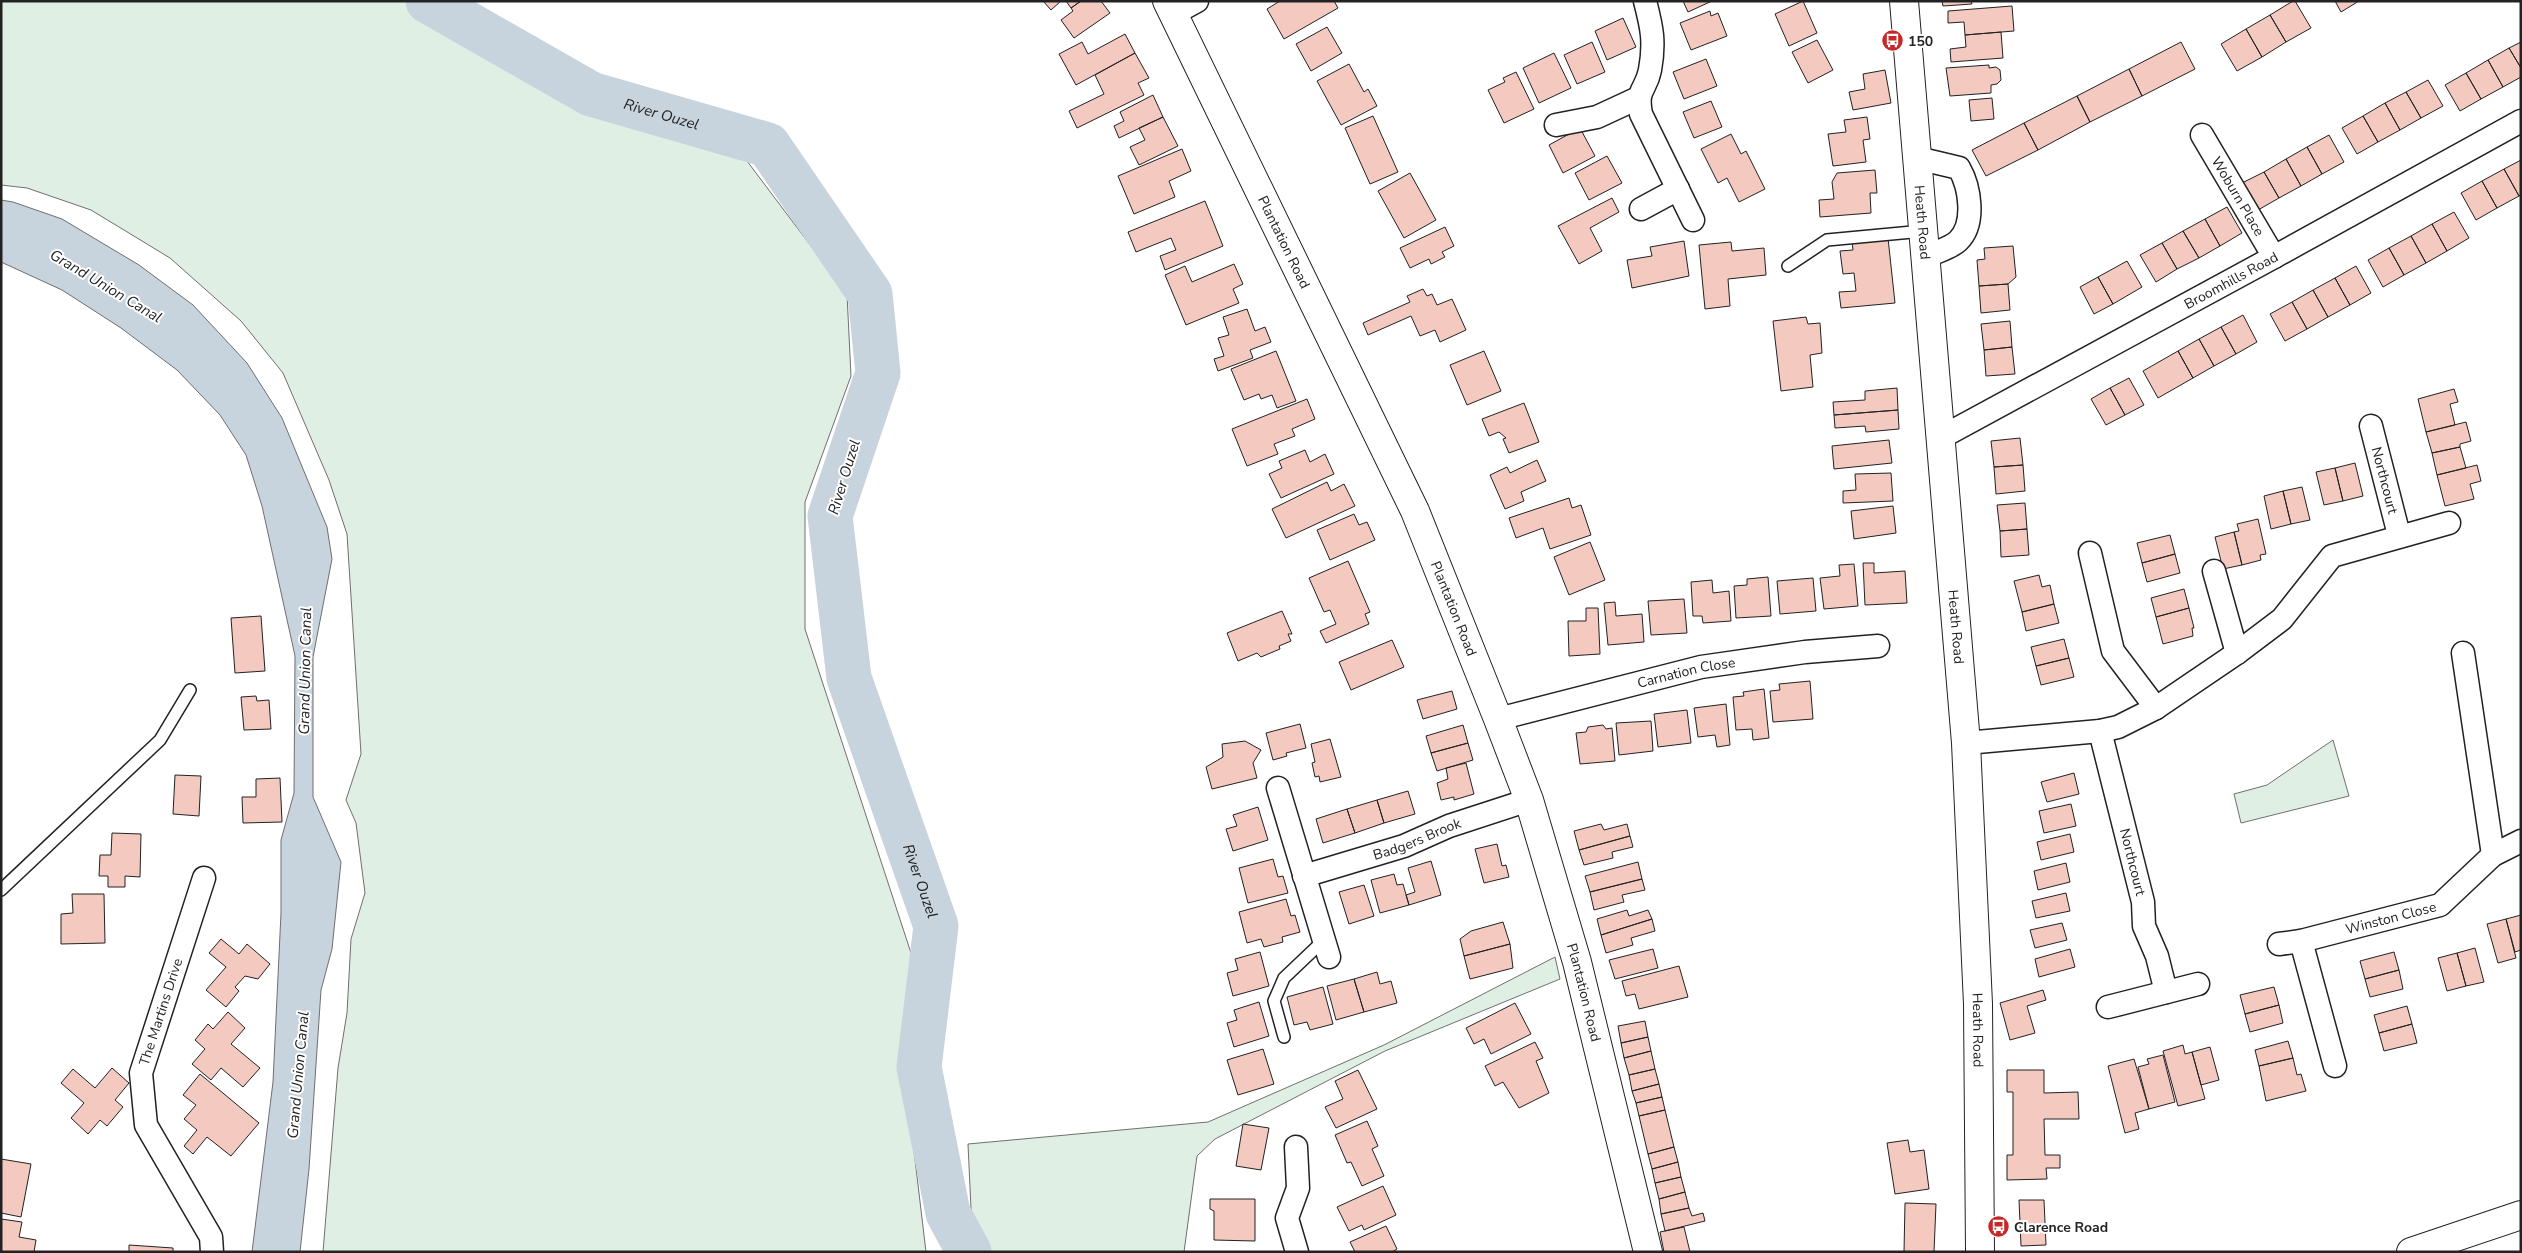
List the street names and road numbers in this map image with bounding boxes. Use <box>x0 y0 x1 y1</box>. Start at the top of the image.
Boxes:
street label: Woburn Place <box>2207 153 2269 239</box>
street label: Heath Road <box>1910 184 1935 260</box>
street label: Plantation Road <box>1254 193 1315 292</box>
street label: Broomhills Road <box>2181 247 2281 314</box>
street label: Northcourt <box>2367 445 2403 516</box>
street label: Plantation Road <box>1426 558 1481 659</box>
street label: Heath Road <box>1944 589 1969 665</box>
street label: Carnation Close <box>1635 653 1736 692</box>
street label: Badgers Brook <box>1371 813 1464 864</box>
street label: Northcourt <box>2115 826 2151 898</box>
street label: Winston Close <box>2343 897 2438 939</box>
street label: Plantation Road <box>1562 941 1606 1044</box>
street label: The Martins Drive <box>135 956 187 1068</box>
street label: Heath Road <box>1968 992 1988 1068</box>

